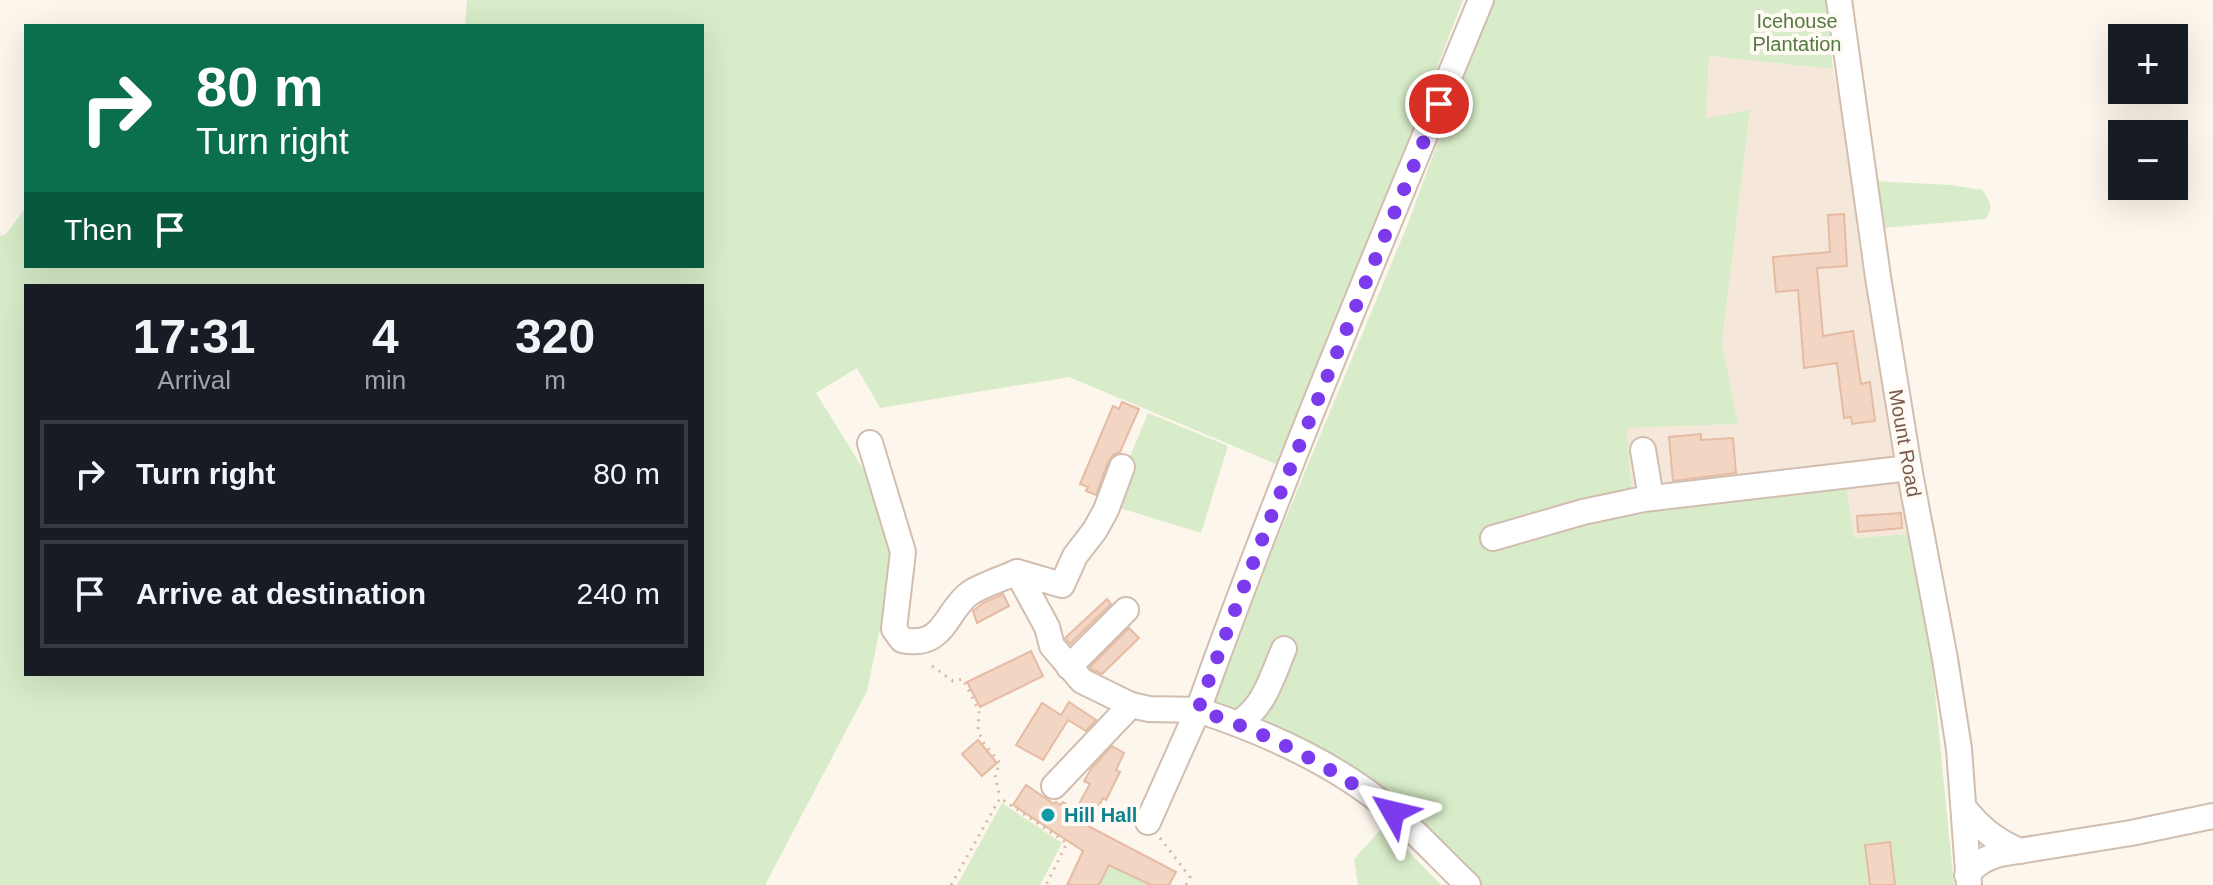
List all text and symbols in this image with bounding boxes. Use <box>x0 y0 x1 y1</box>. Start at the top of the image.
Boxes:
park label: Icehouse Plantation <box>1753 10 1841 55</box>
map controls <box>2108 24 2188 200</box>
button: + <box>2108 24 2188 104</box>
text: 80 m <box>196 55 324 118</box>
icon: right <box>64 56 168 160</box>
pin <box>1405 70 1473 138</box>
icon: arrive <box>1417 82 1461 126</box>
button: − <box>2108 120 2188 200</box>
text: Turn right <box>196 121 349 162</box>
icon: arrive <box>148 208 192 252</box>
text: Then <box>64 213 132 246</box>
text: 17:31 <box>133 310 256 363</box>
text: 4 <box>372 310 399 363</box>
text: 320 <box>515 310 595 363</box>
text: Arrival <box>157 365 231 395</box>
text: min <box>364 365 406 395</box>
text: m <box>544 365 566 395</box>
street label: Mount Road <box>1885 387 1925 499</box>
icon: right <box>68 452 112 496</box>
text: Turn right <box>136 457 275 490</box>
text: 80 m <box>593 457 660 490</box>
icon: arrive <box>68 572 112 616</box>
text: Arrive at destination <box>136 577 426 610</box>
text: 240 m <box>577 577 660 610</box>
position arrow <box>1351 770 1435 854</box>
place label: Hill Hall <box>1064 804 1137 826</box>
marker: Hill Hall <box>1039 806 1057 824</box>

